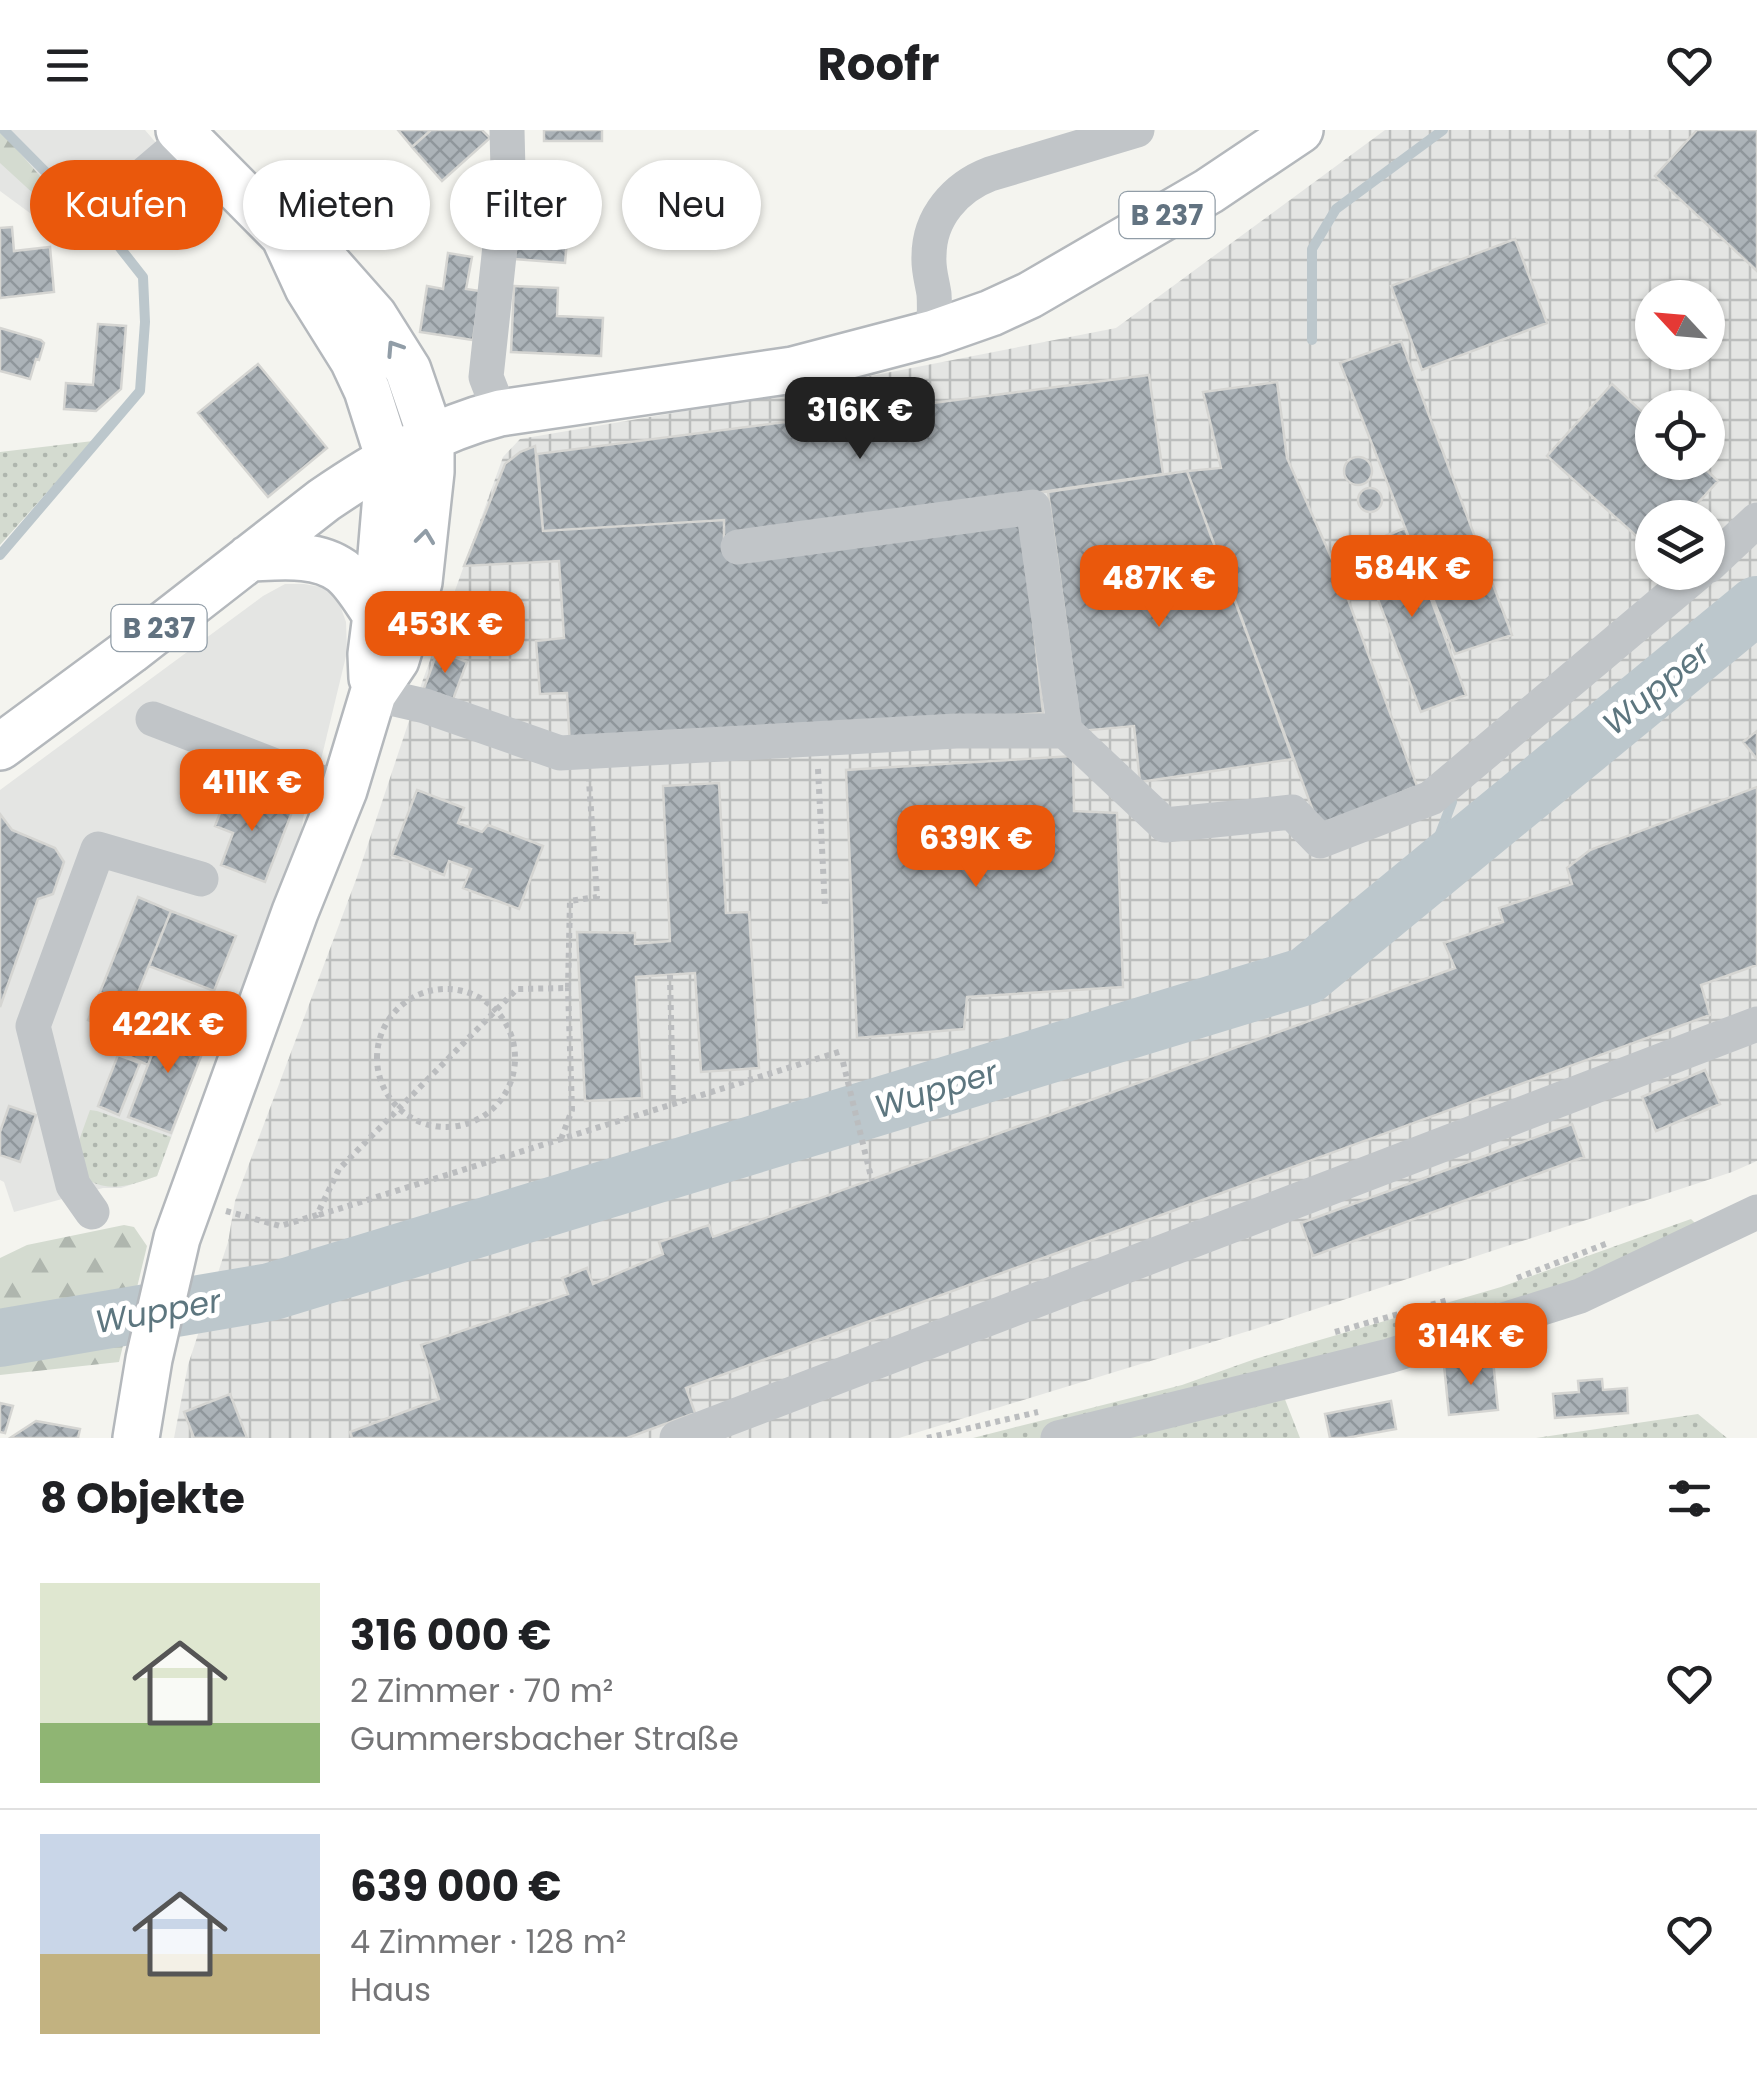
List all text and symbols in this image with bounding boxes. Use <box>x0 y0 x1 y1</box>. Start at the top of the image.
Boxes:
text: Roofr <box>817 33 940 96</box>
icon: menu <box>40 38 95 93</box>
icon: heart <box>1662 38 1717 93</box>
chip: Kaufen <box>30 160 223 250</box>
chip: Mieten <box>243 160 430 250</box>
chip: Filter <box>450 160 602 250</box>
chip: Neu <box>622 160 761 250</box>
road number: B 237 <box>1120 192 1214 238</box>
north arrow <box>1635 280 1725 370</box>
map controls <box>1635 280 1725 590</box>
one-way arrow <box>387 341 406 359</box>
pin: 316K € <box>779 377 941 462</box>
text: 316K € <box>807 387 913 432</box>
button: locate <box>1635 390 1725 480</box>
button: layers <box>1635 500 1725 590</box>
one-way arrow <box>414 529 435 545</box>
pin: 584K € <box>1331 535 1493 620</box>
pin: 487K € <box>1078 545 1240 630</box>
text: 584K € <box>1353 545 1471 590</box>
text: 487K € <box>1102 555 1216 600</box>
pin: 453K € <box>364 591 526 676</box>
text: 453K € <box>387 601 503 646</box>
road number: B 237 <box>112 605 206 651</box>
water label: Wupper <box>1593 630 1720 745</box>
pin: 411K € <box>171 749 333 834</box>
text: 411K € <box>202 759 302 804</box>
pin: 639K € <box>895 805 1057 890</box>
text: 639K € <box>919 815 1033 860</box>
pin: 422K € <box>87 991 249 1076</box>
text: 422K € <box>112 1001 224 1046</box>
water label: Wupper <box>869 1049 1004 1129</box>
water label: Wupper <box>92 1278 225 1344</box>
pin: 314K € <box>1390 1303 1552 1388</box>
text: 314K € <box>1417 1313 1525 1358</box>
text: 8 Objekte <box>40 1469 245 1528</box>
icon: filters <box>1662 1471 1717 1526</box>
text: 316 000 € <box>350 1606 551 1665</box>
icon: home <box>120 1623 240 1743</box>
icon: heart <box>1662 1656 1717 1711</box>
text: 2 Zimmer · 70 m² <box>350 1668 613 1713</box>
text: Gummersbacher Straße <box>350 1716 739 1761</box>
text: 639 000 € <box>350 1857 561 1916</box>
icon: home <box>120 1874 240 1994</box>
icon: heart <box>1662 1907 1717 1962</box>
text: 4 Zimmer · 128 m² <box>350 1919 626 1964</box>
text: Haus <box>350 1967 431 2012</box>

